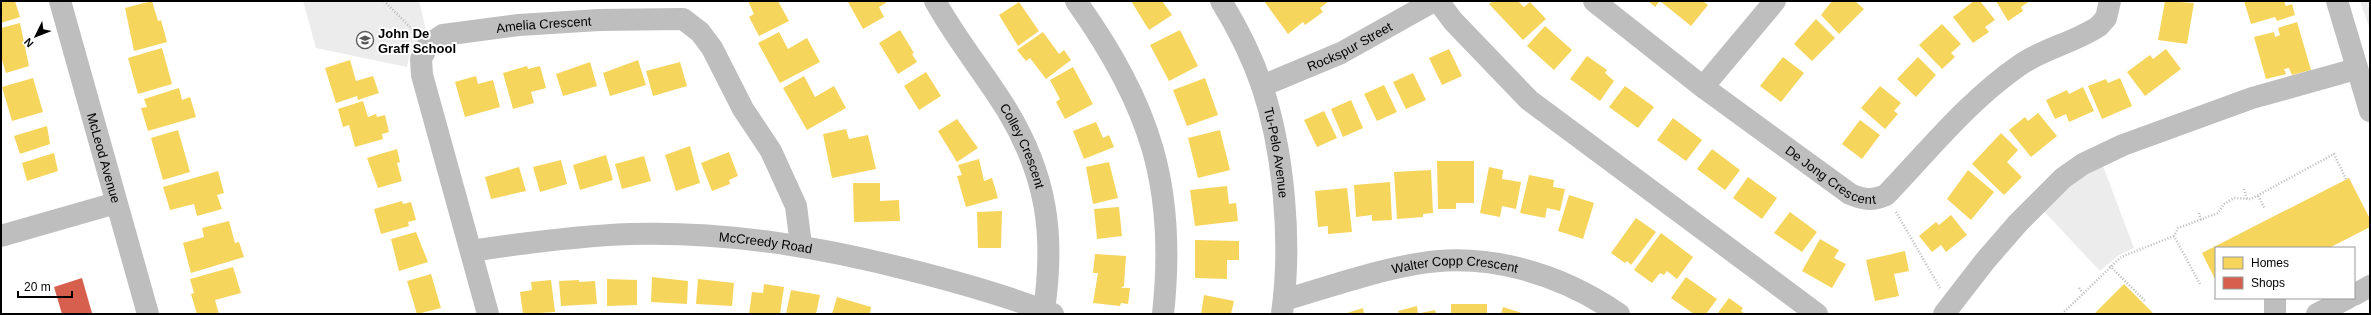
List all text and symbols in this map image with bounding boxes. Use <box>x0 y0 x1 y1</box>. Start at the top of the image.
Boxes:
street label: Amelia Crescent <box>495 13 592 35</box>
north arrow <box>16 16 56 56</box>
street label: Rockspur Street <box>1305 18 1395 74</box>
place label: John De Graff School <box>378 26 456 56</box>
school or university icon: John De Graff School <box>355 30 375 50</box>
text: N <box>22 36 36 50</box>
street label: Colley Crescent <box>997 100 1048 190</box>
street label: Tu-Pelo Avenue <box>1261 106 1291 199</box>
street label: McLeod Avenue <box>84 111 124 205</box>
street label: De Jong Crescent <box>1783 142 1877 207</box>
street label: McCreedy Road <box>718 229 813 256</box>
legend <box>2215 247 2355 299</box>
street label: Walter Copp Crescent <box>1390 253 1520 276</box>
text: Homes <box>2251 256 2289 270</box>
scale bar <box>18 273 72 299</box>
text: Shops <box>2251 276 2285 290</box>
text: 20 m <box>24 280 51 294</box>

